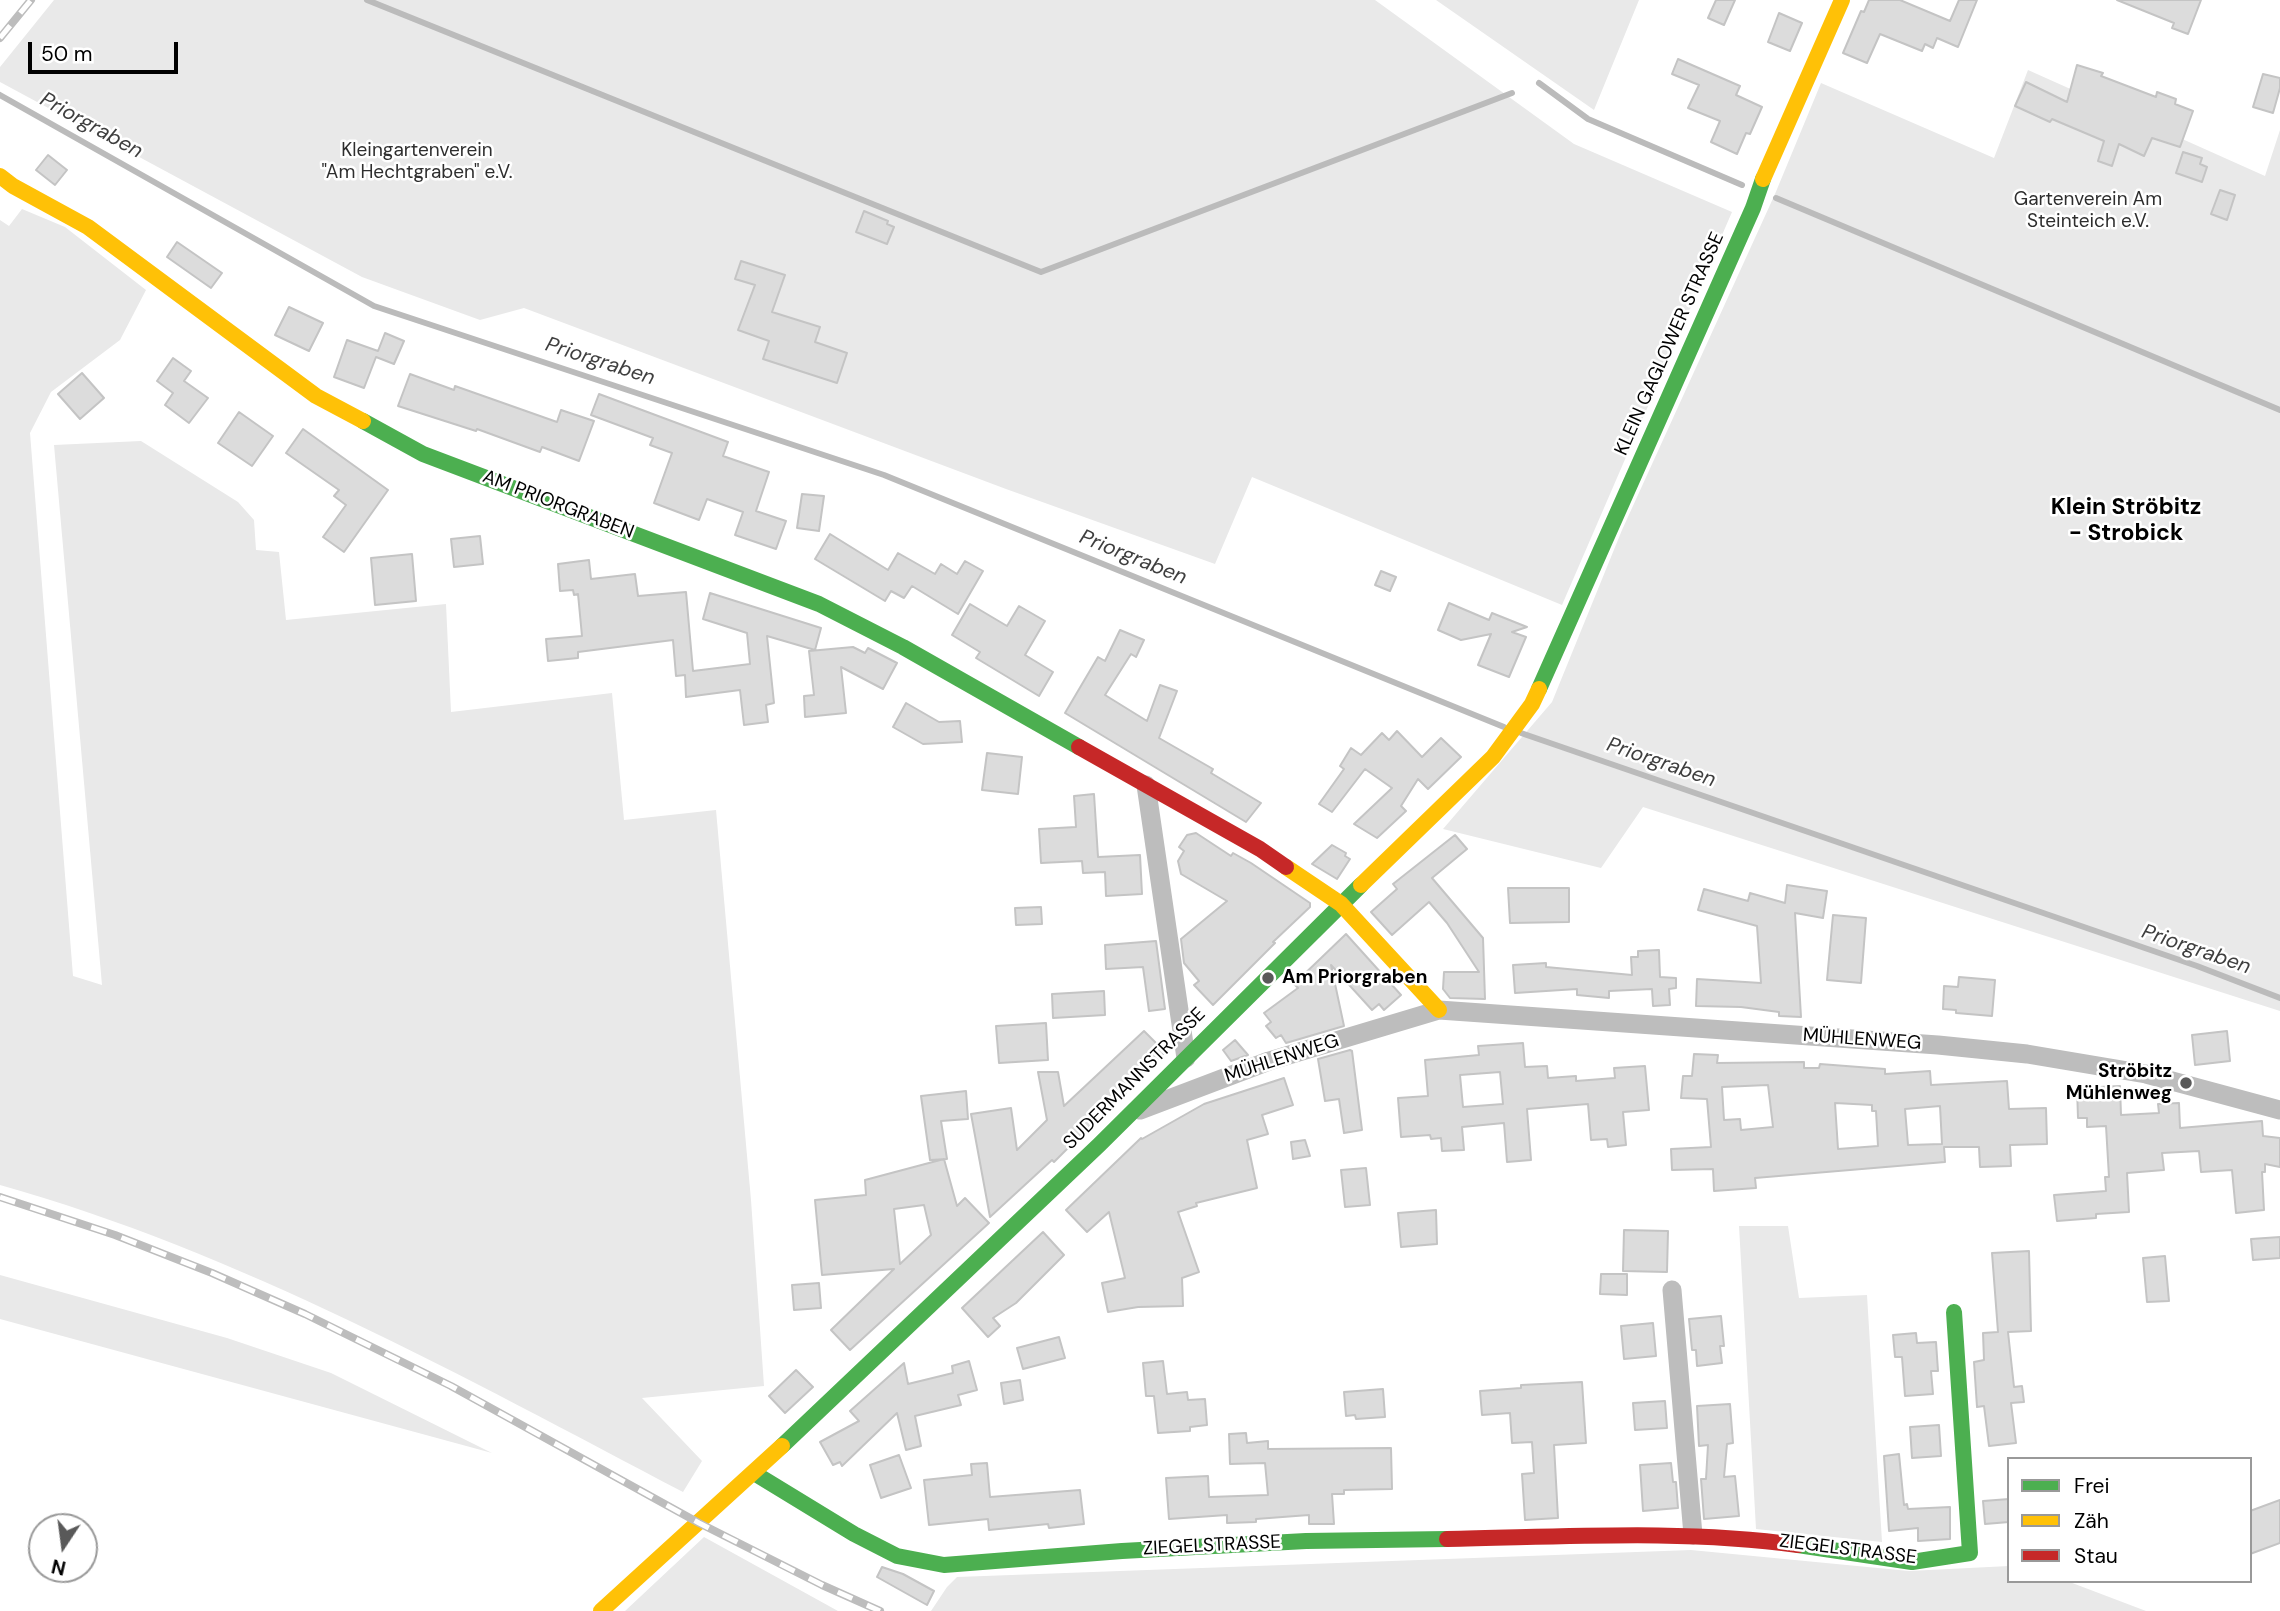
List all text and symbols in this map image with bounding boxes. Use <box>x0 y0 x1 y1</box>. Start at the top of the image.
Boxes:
scale bar <box>32 28 182 72</box>
text: 50 m <box>41 40 92 68</box>
water label: Priorgraben <box>35 87 147 165</box>
park label: Kleingartenverein "Am Hechtgraben" e.V. <box>321 140 513 184</box>
park label: Gartenverein Am Steinteich e.V. <box>2014 189 2162 233</box>
street label: KLEIN GAGLOWER STRASSE <box>1610 229 1730 459</box>
water label: Priorgraben <box>542 332 658 392</box>
street label: AM PRIORGRABEN <box>479 466 637 544</box>
district label: Klein Ströbitz - Strobick <box>2051 494 2201 548</box>
water label: Priorgraben <box>1076 525 1190 591</box>
water label: Priorgraben <box>1603 733 1719 793</box>
water label: Priorgraben <box>2138 920 2254 980</box>
place label: Am Priorgraben <box>1282 967 1427 989</box>
marker: Am Priorgraben <box>1260 970 1276 986</box>
street label: SUDERMANNSTRASSE <box>1059 1003 1211 1155</box>
street label: MÜHLENWEG <box>1802 1024 1922 1056</box>
street label: MÜHLENWEG <box>1222 1030 1342 1088</box>
place label: Ströbitz Mühlenweg <box>2066 1061 2172 1105</box>
marker: Ströbitz Mühlenweg <box>2178 1075 2194 1091</box>
legend <box>2007 1457 2252 1583</box>
text: Frei <box>2074 1472 2110 1500</box>
text: Zäh <box>2074 1507 2109 1535</box>
north arrow <box>28 1513 98 1583</box>
street label: ZIEGELSTRASSE <box>1778 1530 1918 1570</box>
street label: ZIEGELSTRASSE <box>1142 1531 1282 1561</box>
text: Stau <box>2074 1542 2118 1570</box>
text: N <box>49 1553 68 1581</box>

